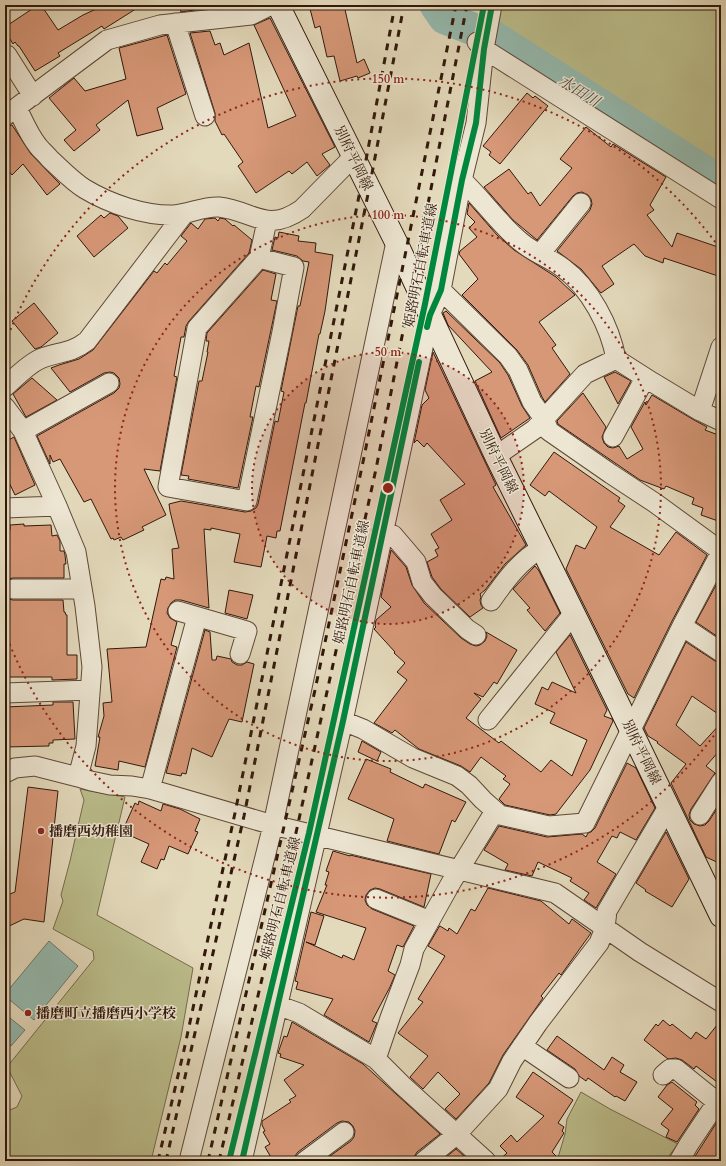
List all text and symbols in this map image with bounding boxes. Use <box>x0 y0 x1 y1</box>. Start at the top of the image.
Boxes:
text: 150 m <box>372 71 405 87</box>
water label: 水田川 <box>555 71 605 112</box>
street label: 別府平岡線 <box>330 123 377 194</box>
street label: 姫路明石自転車道線 <box>399 201 442 329</box>
text: 100 m <box>372 207 405 223</box>
text: 50 m <box>375 344 402 360</box>
street label: 別府平岡線 <box>475 426 522 497</box>
centre of rings <box>381 481 395 495</box>
street label: 姫路明石自転車道線 <box>329 519 374 646</box>
street label: 別府平岡線 <box>618 717 665 788</box>
place label: 播磨西幼稚園 <box>49 822 133 841</box>
marker: 播磨西幼稚園 <box>36 826 46 836</box>
street label: 姫路明石自転車道線 <box>256 835 305 962</box>
place label: 播磨町立播磨西小学校 <box>36 1004 176 1023</box>
marker: 播磨町立播磨西小学校 <box>23 1008 33 1018</box>

